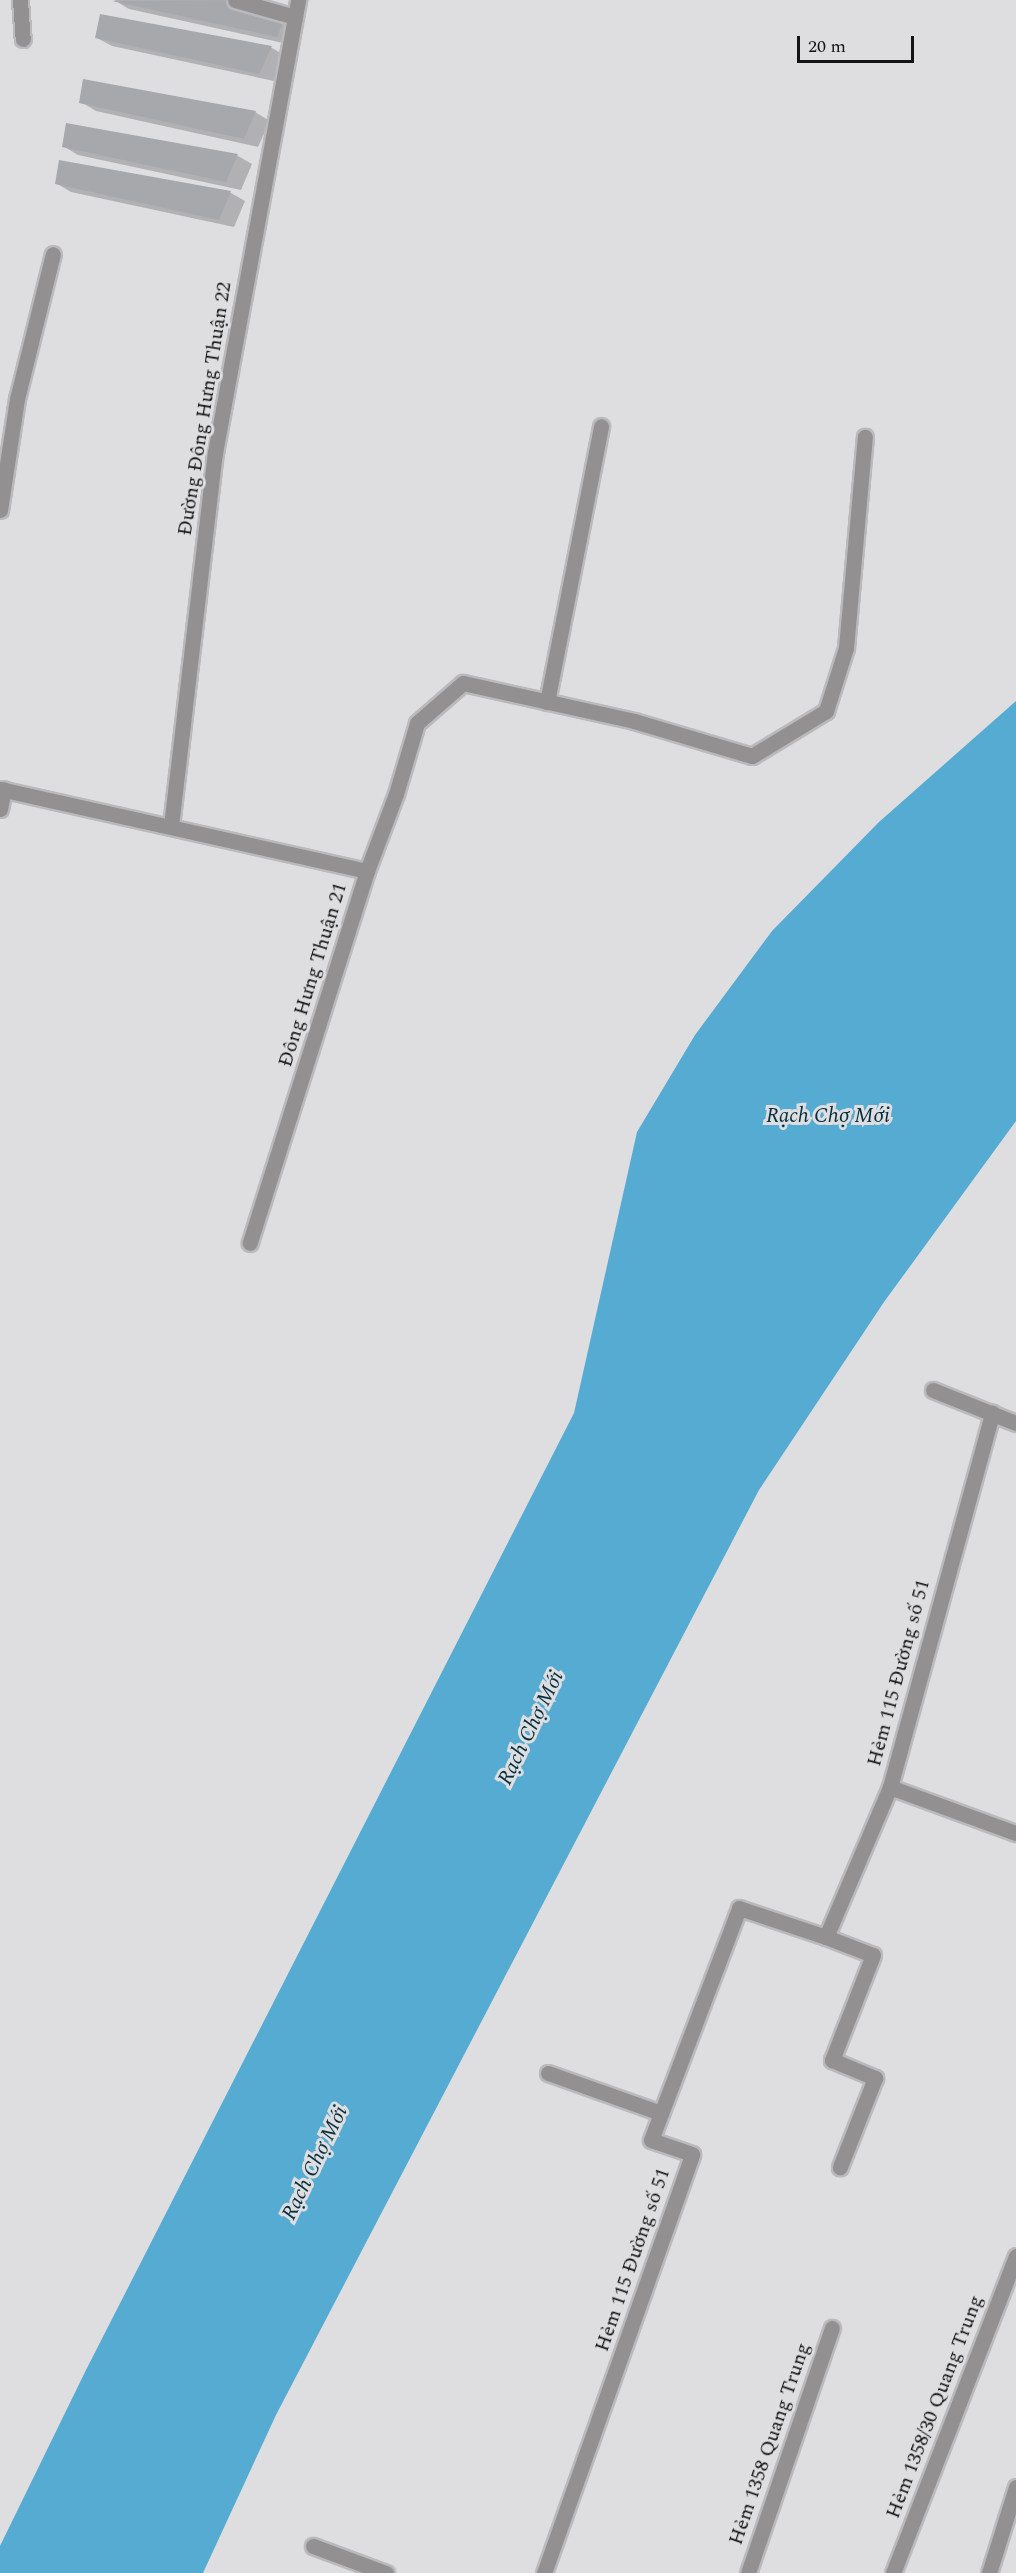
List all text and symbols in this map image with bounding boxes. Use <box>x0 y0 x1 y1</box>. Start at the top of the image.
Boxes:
scale bar <box>800 24 917 62</box>
text: 20 m <box>808 33 846 60</box>
street label: Đường Đông Hưng Thuận 22 <box>173 281 237 537</box>
street label: Đông Hưng Thuận 21 <box>274 880 352 1070</box>
water label: Rạch Chợ Mới <box>766 1103 890 1129</box>
street label: Hẻm 115 Đường số 51 <box>862 1577 936 1769</box>
water label: Rạch Chợ Mới <box>492 1667 570 1789</box>
water label: Rạch Chợ Mới <box>276 2102 354 2224</box>
street label: Hẻm 115 Đường số 51 <box>590 2165 676 2355</box>
street label: Hẻm 1358/30 Quang Trung <box>881 2292 989 2522</box>
street label: Hẻm 1358 Quang Trung <box>724 2340 816 2548</box>

